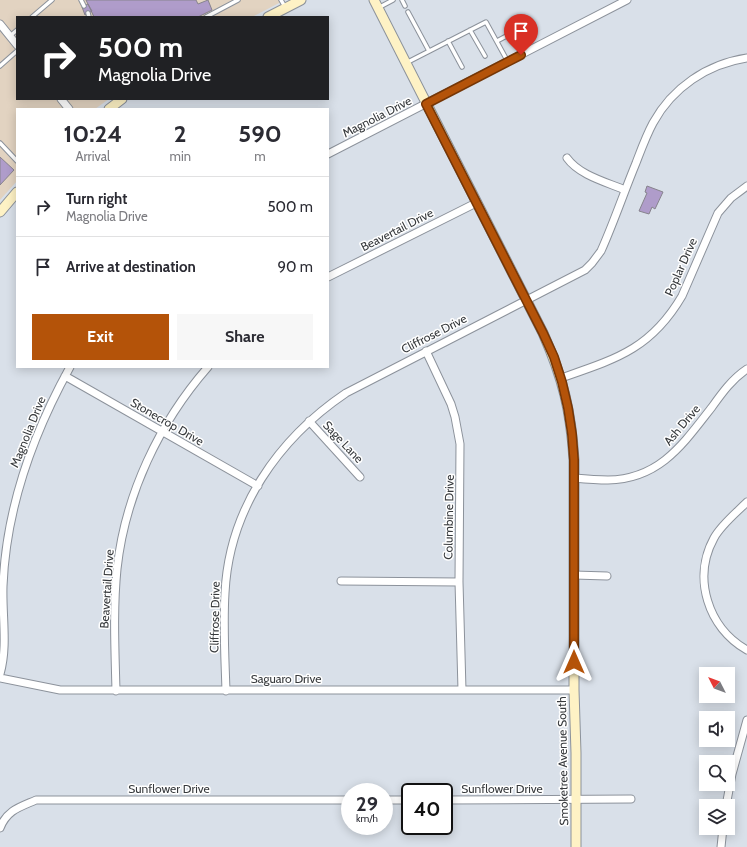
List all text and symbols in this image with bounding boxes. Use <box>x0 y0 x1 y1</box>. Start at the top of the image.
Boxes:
pin <box>504 14 538 55</box>
icon: arrive <box>510 20 532 42</box>
text: 500 m <box>98 30 183 64</box>
icon: right <box>32 32 84 84</box>
text: Magnolia Drive <box>98 64 211 86</box>
street label: Magnolia Drive <box>340 93 414 140</box>
text: 10:24 <box>63 119 122 148</box>
text: 2 <box>174 119 187 148</box>
text: 590 <box>238 119 282 148</box>
text: Arrival <box>75 148 110 164</box>
text: min <box>169 148 191 164</box>
text: m <box>254 148 266 164</box>
text: Turn right <box>66 190 127 208</box>
icon: right <box>32 196 54 218</box>
text: 500 m <box>267 198 313 216</box>
street label: Beavertail Drive <box>358 205 436 254</box>
text: Magnolia Drive <box>66 208 148 224</box>
street label: Poplar Drive <box>661 235 700 298</box>
icon: arrive <box>32 256 54 278</box>
text: Arrive at destination <box>66 258 196 276</box>
text: 90 m <box>277 258 313 276</box>
street label: Cliffrose Drive <box>398 311 469 357</box>
button: Exit <box>32 314 169 360</box>
button: Share <box>177 314 313 360</box>
street label: Magnolia Drive <box>6 394 49 470</box>
street label: Stonecrop Drive <box>128 395 207 449</box>
street label: Ash Drive <box>660 401 703 448</box>
street label: Sage Lane <box>320 417 367 466</box>
street label: Columbine Drive <box>440 474 457 560</box>
street label: Beavertail Drive <box>96 549 117 629</box>
street label: Cliffrose Drive <box>206 581 223 653</box>
position arrow <box>553 641 595 683</box>
north arrow <box>699 667 735 703</box>
map controls <box>699 667 735 835</box>
street label: Saguaro Drive <box>251 671 321 686</box>
street label: Smoketree Avenue South <box>554 696 571 826</box>
button: sound <box>699 711 735 747</box>
button: search <box>699 755 735 791</box>
street label: Sunflower Drive <box>128 781 210 796</box>
street label: Sunflower Drive <box>461 781 543 796</box>
speed limit sign: 40 <box>401 783 453 835</box>
text: 29 <box>356 792 378 816</box>
button: layers <box>699 799 735 835</box>
text: km/h <box>356 812 378 825</box>

